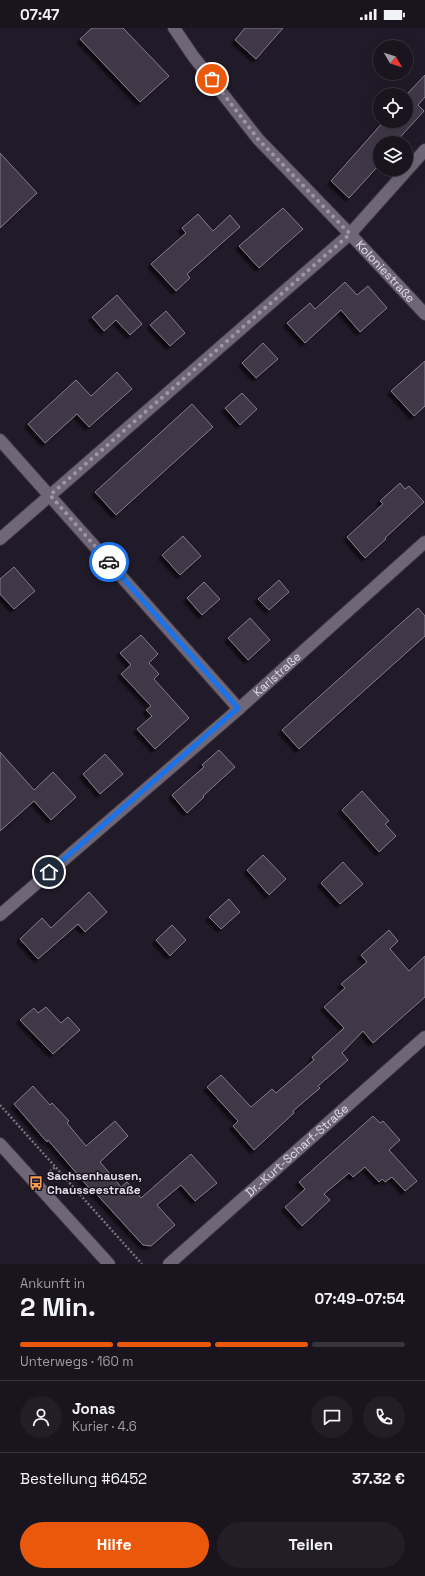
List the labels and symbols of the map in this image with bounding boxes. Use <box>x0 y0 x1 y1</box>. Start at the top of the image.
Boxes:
north arrow <box>373 40 413 80</box>
pin <box>195 62 229 96</box>
street label: Koloniestraße <box>352 237 418 306</box>
courier <box>89 542 129 582</box>
street label: Karlstraße <box>250 649 305 700</box>
pin <box>32 855 66 889</box>
street label: Dr.-Kurt-Scharf-Straße <box>242 1101 352 1201</box>
place label: Sachsenhausen, Chausseestraße <box>47 1168 142 1198</box>
bus stop icon: Sachsenhausen, Chausseestraße <box>28 1175 44 1191</box>

